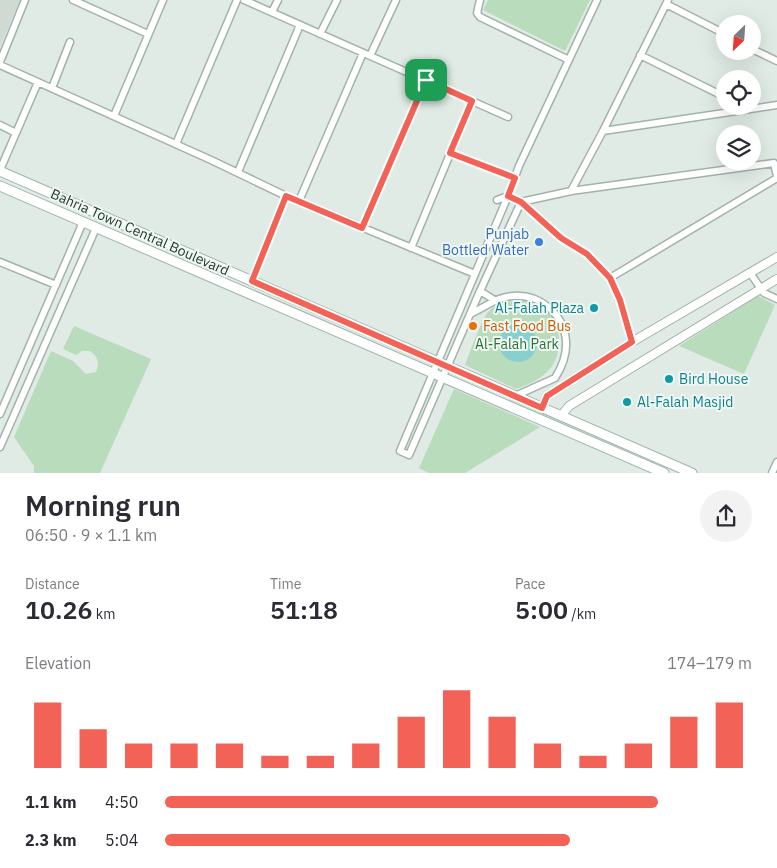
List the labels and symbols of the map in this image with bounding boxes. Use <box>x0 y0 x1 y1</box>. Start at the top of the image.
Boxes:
north arrow <box>716 15 761 60</box>
pin <box>405 59 447 101</box>
street label: Bahria Town Central Boulevard <box>48 184 232 280</box>
place label: Punjab Bottled Water <box>442 225 529 259</box>
marker: Punjab Bottled Water <box>533 236 545 248</box>
place label: Al-Falah Plaza <box>495 299 585 317</box>
marker: Al-Falah Plaza <box>588 302 600 314</box>
place label: Fast Food Bus <box>483 317 571 335</box>
marker: Fast Food Bus <box>467 320 479 332</box>
park label: Al-Falah Park <box>475 335 560 353</box>
place label: Bird House <box>679 370 749 388</box>
marker: Bird House <box>663 373 675 385</box>
place label: Al-Falah Masjid <box>637 393 733 411</box>
marker: Al-Falah Masjid <box>621 396 633 408</box>

